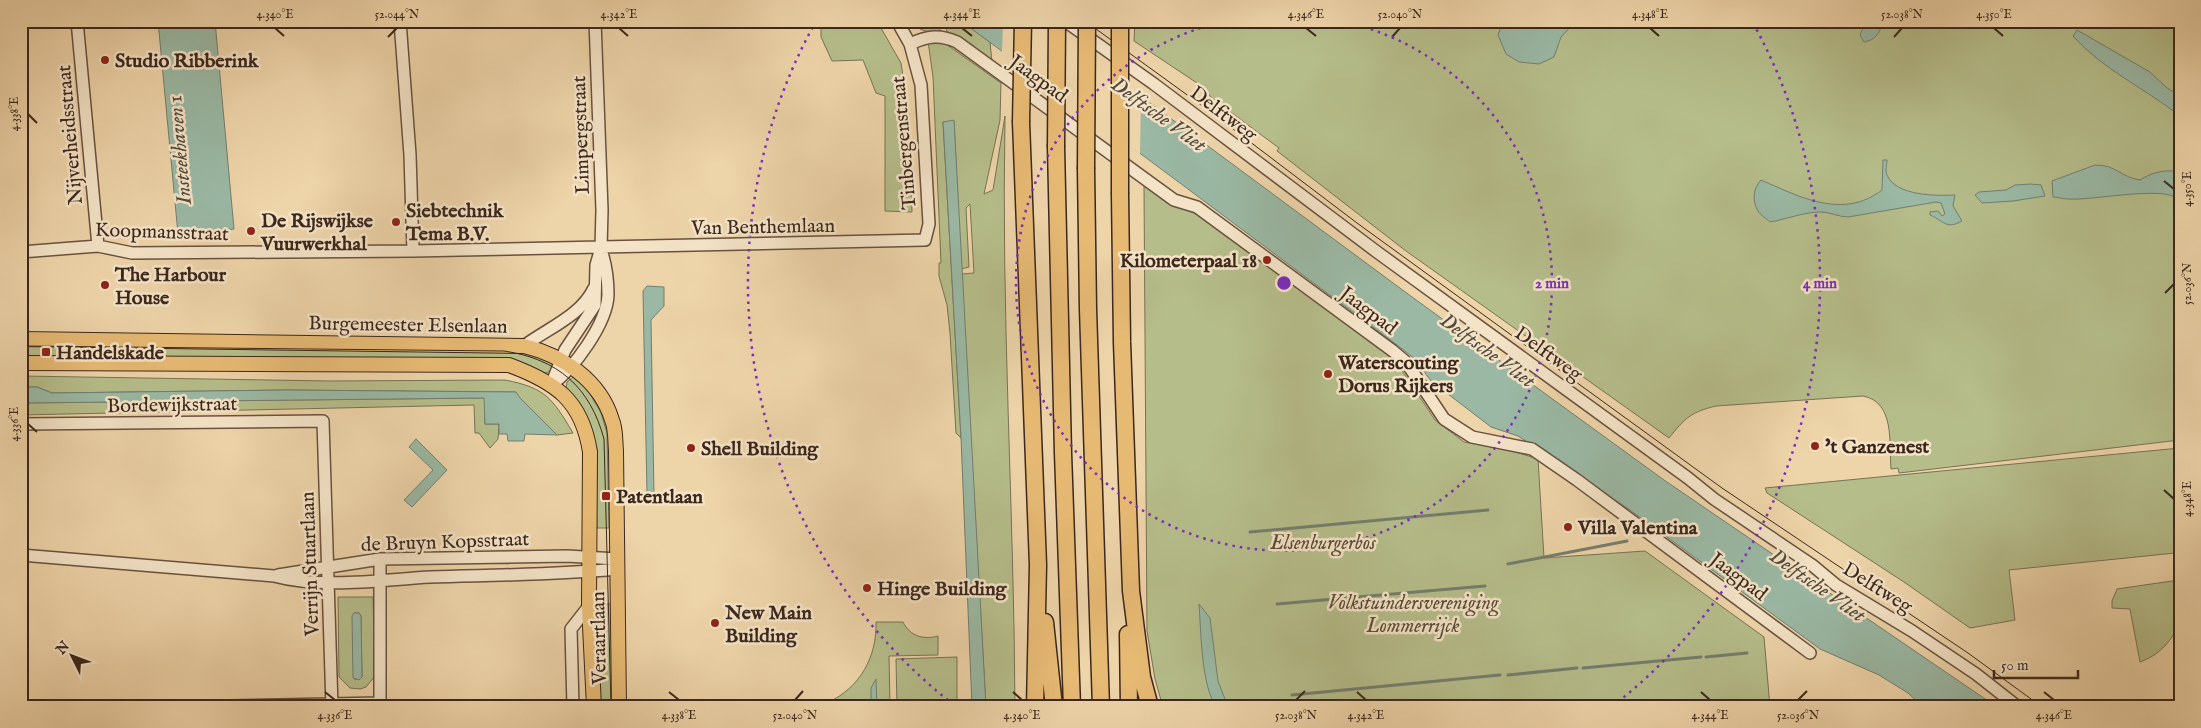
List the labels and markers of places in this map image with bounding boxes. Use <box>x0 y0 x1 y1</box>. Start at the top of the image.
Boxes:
place label: Studio Ribberink <box>115 49 260 74</box>
marker: Studio Ribberink <box>99 54 111 66</box>
place label: Siebtechnik Tema B.V. <box>405 199 505 247</box>
place label: De Rijswijkse Vuurwerkhal <box>260 209 374 257</box>
marker: Siebtechnik Tema B.V. <box>390 216 402 228</box>
marker: De Rijswijkse Vuurwerkhal <box>245 225 257 237</box>
place label: Kilometerpaal 18 <box>1120 249 1257 274</box>
marker: Kilometerpaal 18 <box>1261 254 1273 266</box>
place label: The Harbour House <box>114 263 227 311</box>
centre of rings <box>1275 274 1293 292</box>
marker: The Harbour House <box>99 279 111 291</box>
place label: Handelskade <box>56 341 165 366</box>
marker: Handelskade <box>40 346 52 358</box>
place label: Waterscouting Dorus Rijkers <box>1337 351 1459 399</box>
marker: Waterscouting Dorus Rijkers <box>1322 368 1334 380</box>
place label: 't Ganzenest <box>1825 435 1929 460</box>
place label: Shell Building <box>701 437 819 462</box>
marker: 't Ganzenest <box>1809 440 1821 452</box>
marker: Shell Building <box>685 442 697 454</box>
place label: Patentlaan <box>616 485 703 510</box>
marker: Patentlaan <box>600 490 612 502</box>
place label: Villa Valentina <box>1577 516 1698 541</box>
marker: Villa Valentina <box>1562 521 1574 533</box>
place label: Hinge Building <box>877 577 1008 602</box>
marker: Hinge Building <box>861 582 873 594</box>
place label: New Main Building <box>724 601 812 649</box>
marker: New Main Building <box>709 617 721 629</box>

